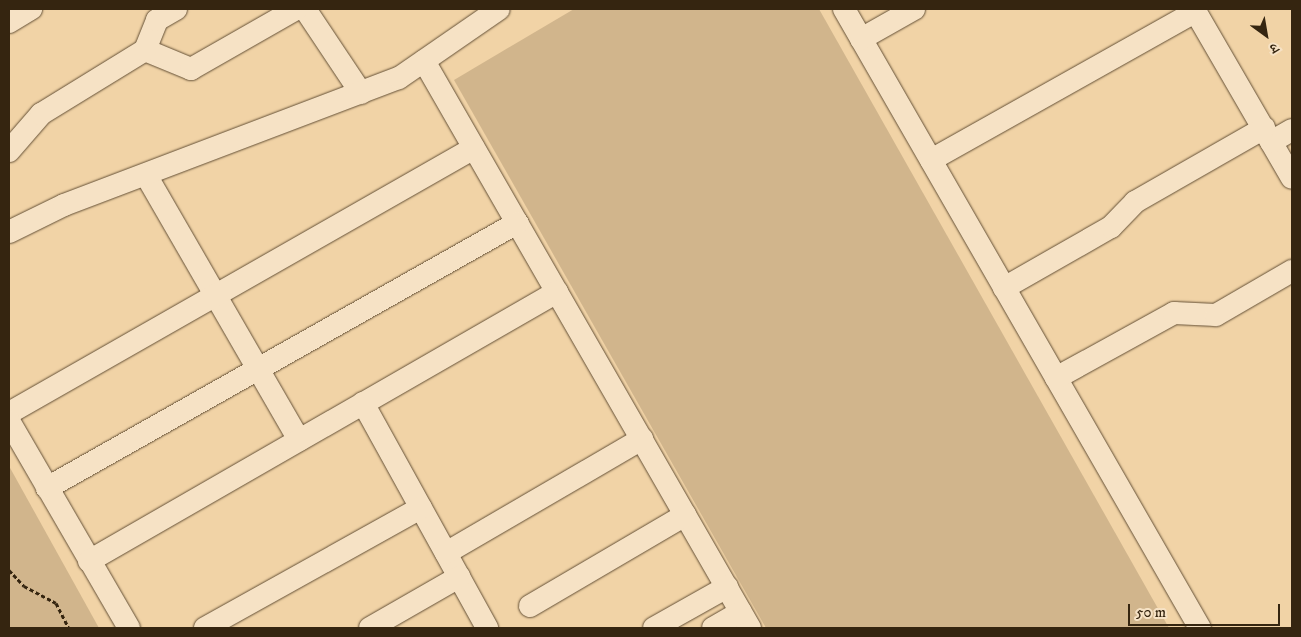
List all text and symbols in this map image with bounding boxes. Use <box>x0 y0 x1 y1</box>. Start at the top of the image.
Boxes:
north arrow <box>1241 10 1291 60</box>
text: उ <box>1266 38 1282 57</box>
scale bar <box>1131 594 1284 626</box>
text: 50 m <box>1136 603 1166 622</box>

